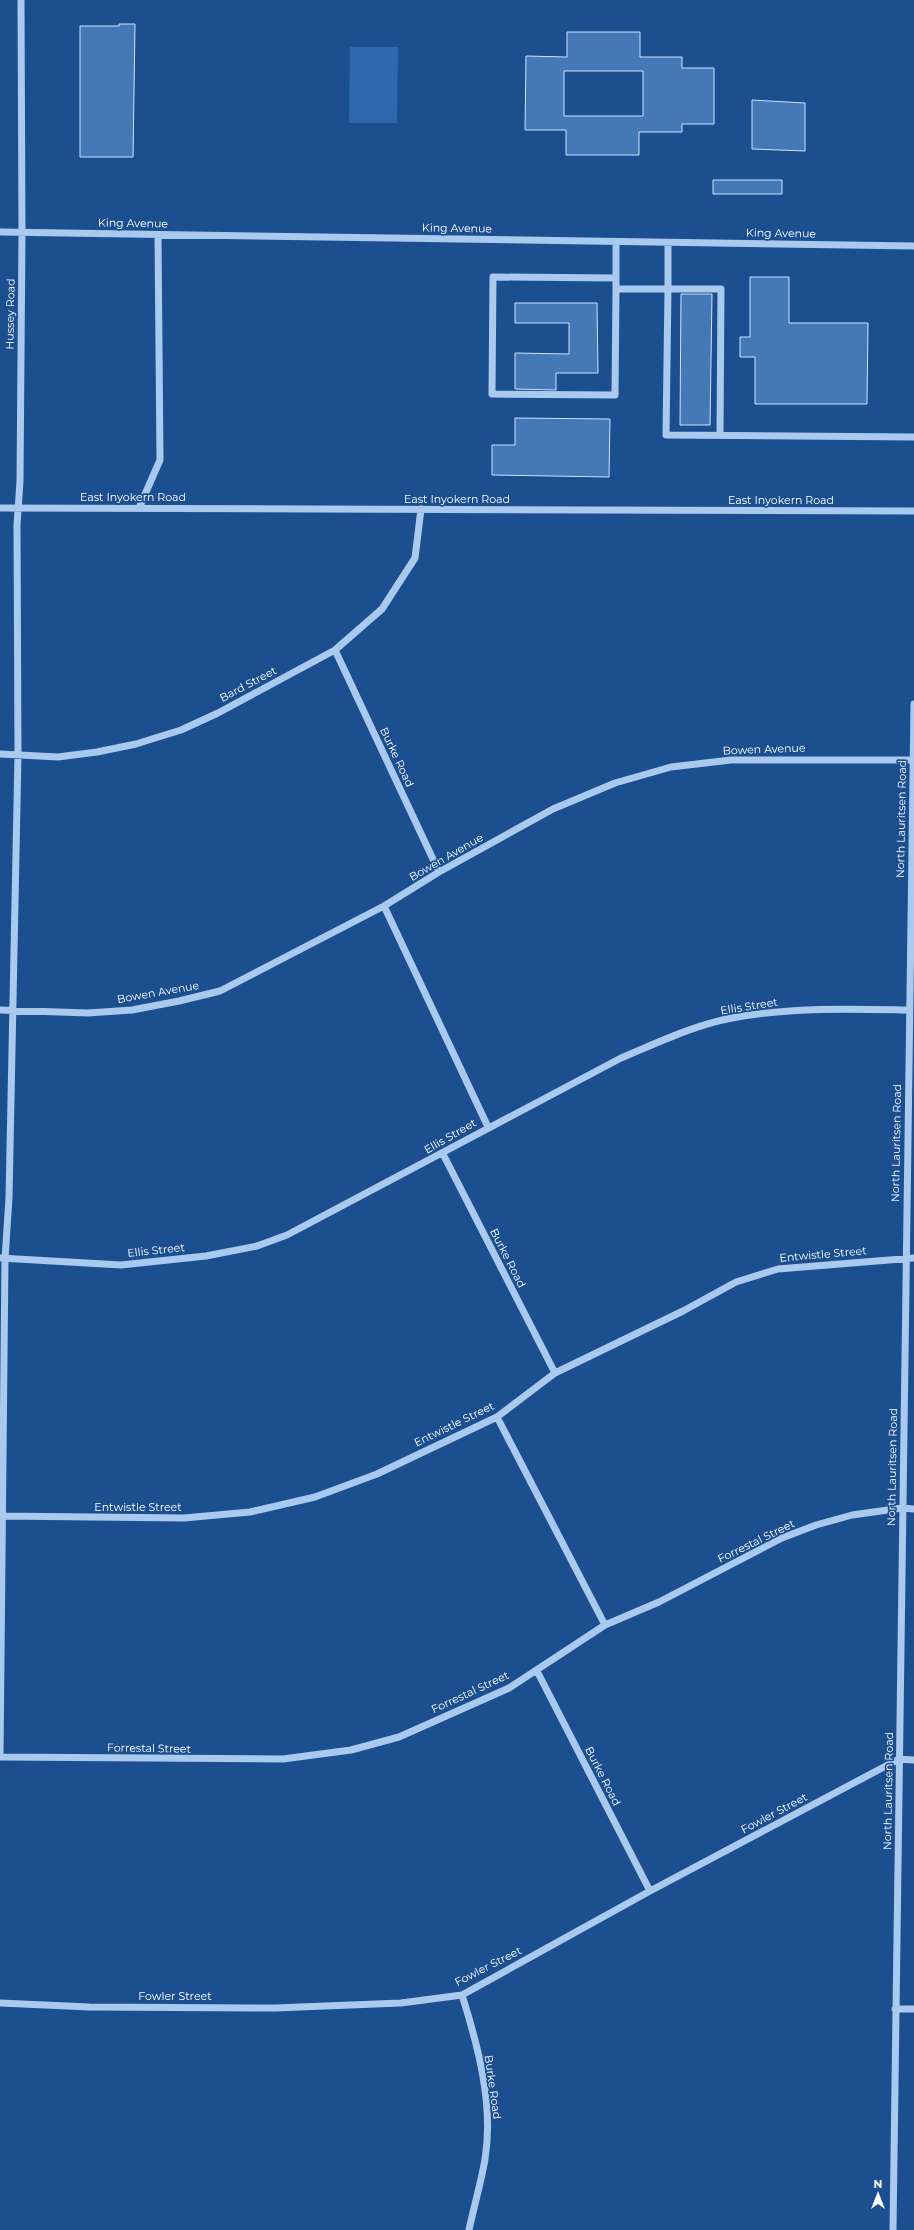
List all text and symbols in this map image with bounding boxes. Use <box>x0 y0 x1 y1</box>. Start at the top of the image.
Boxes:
street label: King Avenue <box>98 215 169 231</box>
street label: King Avenue <box>422 220 493 236</box>
street label: King Avenue <box>746 225 817 241</box>
street label: Hussey Road <box>2 278 18 350</box>
street label: East Inyokern Road <box>80 490 186 504</box>
street label: East Inyokern Road <box>404 492 510 506</box>
street label: East Inyokern Road <box>728 493 834 507</box>
street label: Bard Street <box>217 663 279 705</box>
street label: Burke Road <box>377 725 417 789</box>
street label: Bowen Avenue <box>722 741 806 757</box>
street label: North Lauritsen Road <box>893 760 909 878</box>
street label: Bowen Avenue <box>407 830 486 884</box>
street label: Bowen Avenue <box>116 978 200 1006</box>
street label: Ellis Street <box>719 994 779 1017</box>
street label: North Lauritsen Road <box>888 1084 904 1202</box>
street label: Ellis Street <box>421 1115 479 1156</box>
street label: Burke Road <box>487 1226 529 1290</box>
street label: Ellis Street <box>127 1240 186 1260</box>
street label: Entwistle Street <box>779 1243 868 1265</box>
street label: Entwistle Street <box>412 1398 497 1449</box>
street label: North Lauritsen Road <box>884 1408 900 1526</box>
street label: Entwistle Street <box>94 1500 182 1514</box>
street label: Forrestal Street <box>715 1516 797 1566</box>
street label: Forrestal Street <box>429 1668 512 1716</box>
street label: North Lauritsen Road <box>880 1732 896 1850</box>
street label: Forrestal Street <box>107 1740 192 1756</box>
street label: Burke Road <box>582 1744 624 1808</box>
street label: Fowler Street <box>738 1789 810 1836</box>
street label: Fowler Street <box>452 1943 524 1989</box>
street label: Fowler Street <box>138 1989 212 2003</box>
street label: Burke Road <box>482 2054 504 2120</box>
north arrow <box>858 2174 898 2214</box>
text: N <box>874 2177 882 2191</box>

